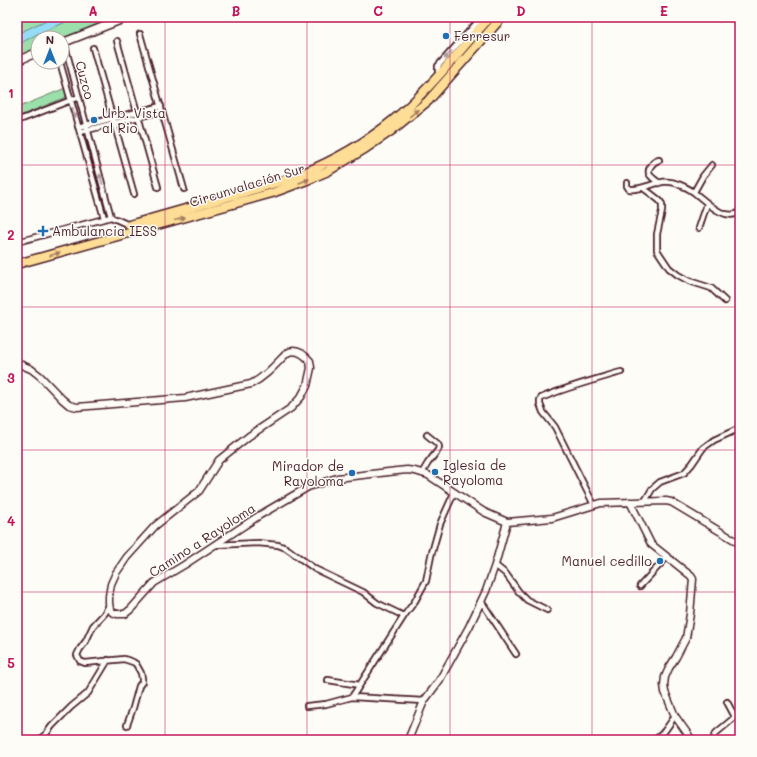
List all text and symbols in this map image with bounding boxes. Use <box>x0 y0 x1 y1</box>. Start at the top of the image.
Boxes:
text: A <box>88 2 98 19</box>
text: B <box>232 2 241 19</box>
text: C <box>373 2 383 19</box>
text: D <box>516 2 526 19</box>
text: E <box>660 2 668 19</box>
place label: Ferresur <box>454 27 510 44</box>
north arrow <box>30 30 70 70</box>
marker: Ferresur <box>441 31 451 41</box>
text: N <box>46 32 54 47</box>
one-way arrow <box>443 50 452 61</box>
street label: Cuzco <box>72 59 99 101</box>
text: 1 <box>8 84 14 101</box>
place label: Urb. Vista al Rio <box>102 104 166 136</box>
one-way arrow <box>71 107 77 119</box>
one-way arrow <box>409 108 419 117</box>
marker: Urb. Vista al Rio <box>89 115 99 125</box>
street label: Circunvalación Sur <box>187 159 307 210</box>
one-way arrow <box>98 173 104 185</box>
one-way arrow <box>299 178 311 184</box>
one-way arrow <box>173 215 186 221</box>
place label: Ambulancia IESS <box>52 222 157 239</box>
marker: Ambulancia IESS <box>37 225 49 237</box>
text: 2 <box>7 226 15 243</box>
one-way arrow <box>49 251 61 257</box>
text: 3 <box>7 369 15 386</box>
place label: Iglesia de Rayoloma <box>443 456 506 488</box>
place label: Mirador de Rayoloma <box>272 457 344 489</box>
marker: Iglesia de Rayoloma <box>430 467 440 477</box>
marker: Mirador de Rayoloma <box>347 468 357 478</box>
street label: Camino a Rayoloma <box>145 499 258 580</box>
text: 4 <box>7 512 15 529</box>
place label: Manuel cedillo <box>562 552 652 569</box>
marker: Manuel cedillo <box>655 556 665 566</box>
text: 5 <box>7 654 15 671</box>

